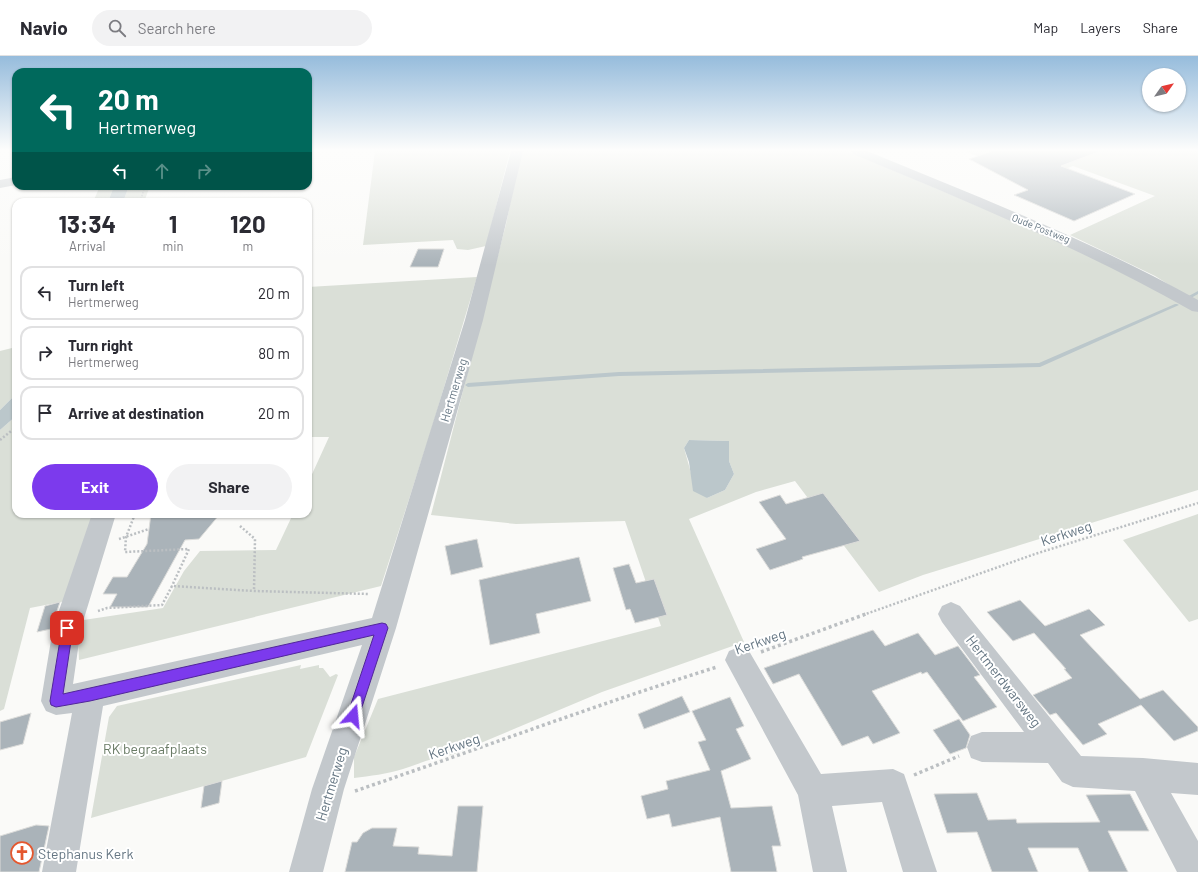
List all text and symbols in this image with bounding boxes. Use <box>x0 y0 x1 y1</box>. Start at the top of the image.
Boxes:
search box <box>92 10 372 46</box>
text: Navio <box>20 16 68 39</box>
icon: search <box>106 17 128 39</box>
text: Search here <box>138 19 216 37</box>
text: Map <box>1033 19 1058 36</box>
text: Layers <box>1080 19 1121 36</box>
text: Share <box>1143 19 1178 36</box>
north arrow <box>1142 68 1186 112</box>
map controls <box>1142 68 1186 112</box>
text: 20 m <box>98 82 159 116</box>
icon: left <box>32 84 84 136</box>
text: Hertmerweg <box>98 116 196 138</box>
icon: left <box>109 160 131 182</box>
icon: ahead <box>151 160 173 182</box>
icon: right <box>193 160 215 182</box>
text: 13:34 <box>58 209 116 238</box>
text: 1 <box>169 209 177 238</box>
text: 120 <box>230 209 266 238</box>
street label: Oude Postweg <box>1010 211 1072 245</box>
text: Arrival <box>69 238 105 254</box>
text: min <box>162 238 184 254</box>
text: m <box>242 238 253 254</box>
text: Turn left <box>68 276 124 294</box>
icon: left <box>34 282 56 304</box>
text: 20 m <box>258 284 290 302</box>
text: Hertmerweg <box>68 294 139 310</box>
text: Turn right <box>68 336 133 354</box>
icon: right <box>34 342 56 364</box>
text: 80 m <box>258 344 290 362</box>
text: Hertmerweg <box>68 354 139 370</box>
street label: Hertmerweg <box>437 357 469 423</box>
icon: arrive <box>34 402 56 424</box>
text: Arrive at destination <box>68 404 204 422</box>
text: 20 m <box>258 404 290 422</box>
button: Exit <box>32 464 158 510</box>
button: Share <box>166 464 292 510</box>
street label: Kerkweg <box>1038 517 1094 549</box>
pin <box>50 611 84 645</box>
icon: arrive <box>56 617 78 639</box>
street label: Kerkweg <box>732 624 788 658</box>
street label: Hertmerdwarsweg <box>963 632 1045 730</box>
position arrow <box>332 695 374 737</box>
street label: Kerkweg <box>426 729 482 763</box>
park label: RK begraafplaats <box>103 740 207 757</box>
street label: Hertmerweg <box>312 745 350 823</box>
church icon: Stephanus Kerk <box>9 840 35 866</box>
place label: Stephanus Kerk <box>38 845 133 862</box>

